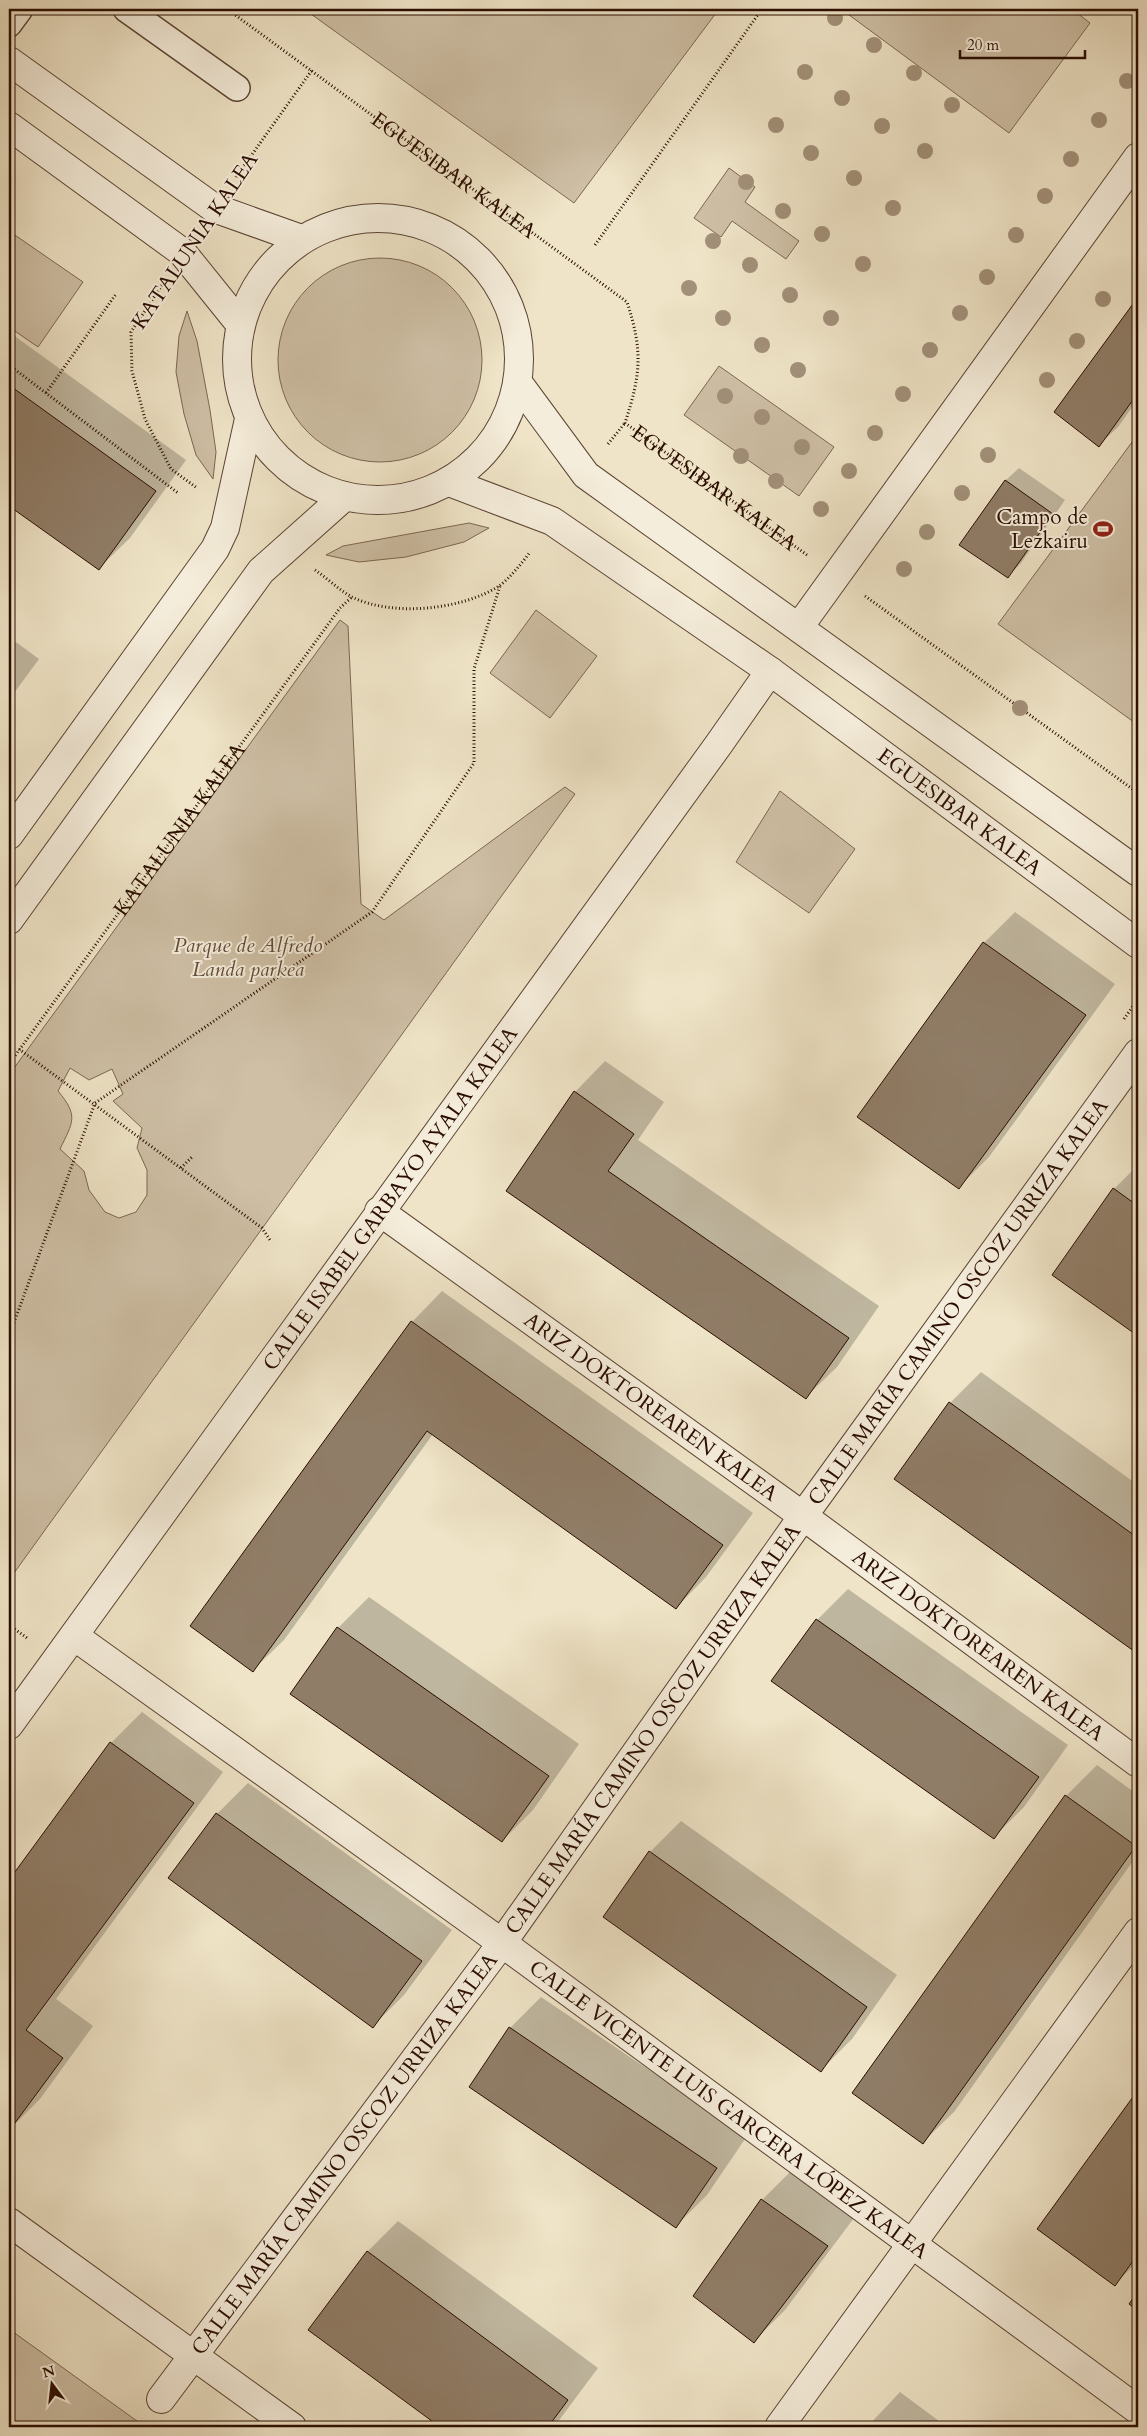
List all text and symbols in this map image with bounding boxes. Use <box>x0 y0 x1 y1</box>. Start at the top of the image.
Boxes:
scale bar <box>960 28 1084 60</box>
text: 20 m <box>967 35 999 55</box>
street label: EGUESIBAR KALEA <box>365 105 542 245</box>
street label: KATALUNIA KALEA <box>125 147 265 335</box>
street label: EGUESIBAR KALEA <box>626 418 803 558</box>
place label: Campo de Lezkairu <box>996 503 1088 556</box>
sports icon: Campo de Lezkairu <box>1092 518 1114 540</box>
street label: KATALUNIA KALEA <box>107 737 252 922</box>
street label: EGUESIBAR KALEA <box>872 741 1048 882</box>
park label: Parque de Alfredo Landa parkea <box>173 931 323 984</box>
street label: CALLE ISABEL GARBAYO AYALA KALEA <box>256 1020 524 1376</box>
street label: CALLE MARÍA CAMINO OSCOZ URRIZA KALEA <box>801 1093 1115 1511</box>
street label: ARIZ DOKTOREAREN KALEA <box>518 1305 784 1508</box>
street label: CALLE MARÍA CAMINO OSCOZ URRIZA KALEA <box>498 1518 807 1940</box>
street label: ARIZ DOKTOREAREN KALEA <box>846 1543 1110 1748</box>
street label: CALLE MARÍA CAMINO OSCOZ URRIZA KALEA <box>184 1947 504 2361</box>
street label: CALLE VICENTE LUIS GARCERA LÓPEZ KALEA <box>523 1953 934 2266</box>
north arrow <box>28 2358 78 2408</box>
text: N <box>40 2361 57 2383</box>

